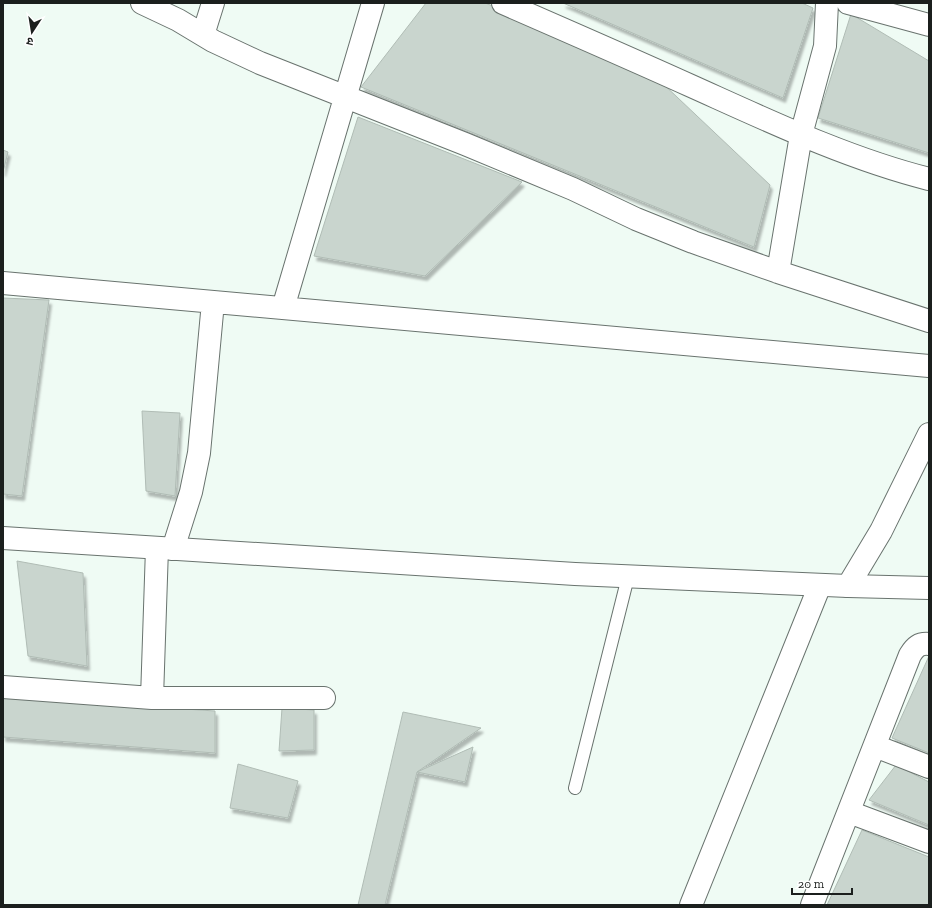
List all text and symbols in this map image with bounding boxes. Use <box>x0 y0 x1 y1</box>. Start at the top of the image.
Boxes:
north arrow <box>12 12 52 52</box>
text: उ <box>25 34 35 48</box>
scale bar <box>792 870 852 896</box>
text: 20 m <box>798 877 825 891</box>

